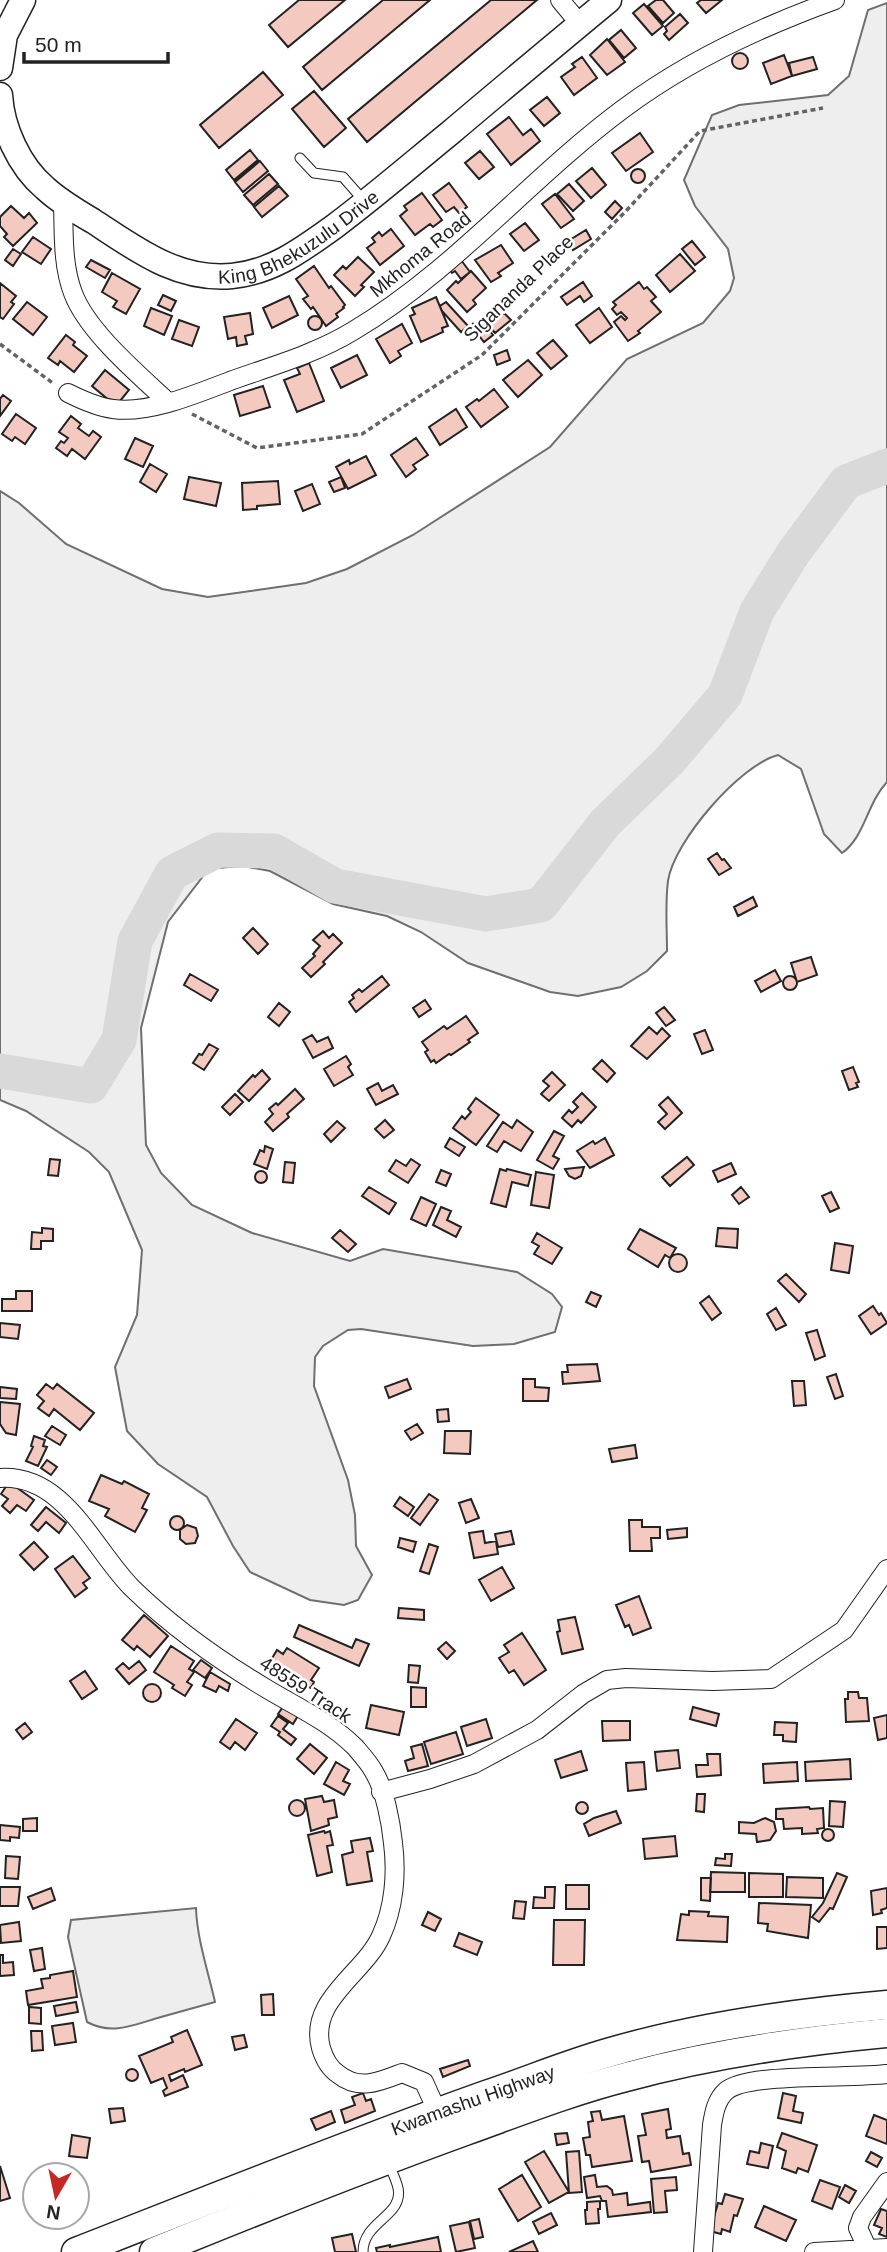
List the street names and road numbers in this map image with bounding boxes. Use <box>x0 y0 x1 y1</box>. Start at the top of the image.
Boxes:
street label: King Bhekuzulu Drive <box>218 186 383 288</box>
street label: Mkhoma Road <box>366 207 475 301</box>
street label: Sigananda Place <box>459 231 577 346</box>
street label: 48559 Track <box>256 1652 356 1727</box>
street label: Kwamashu Highway <box>388 2061 558 2140</box>

